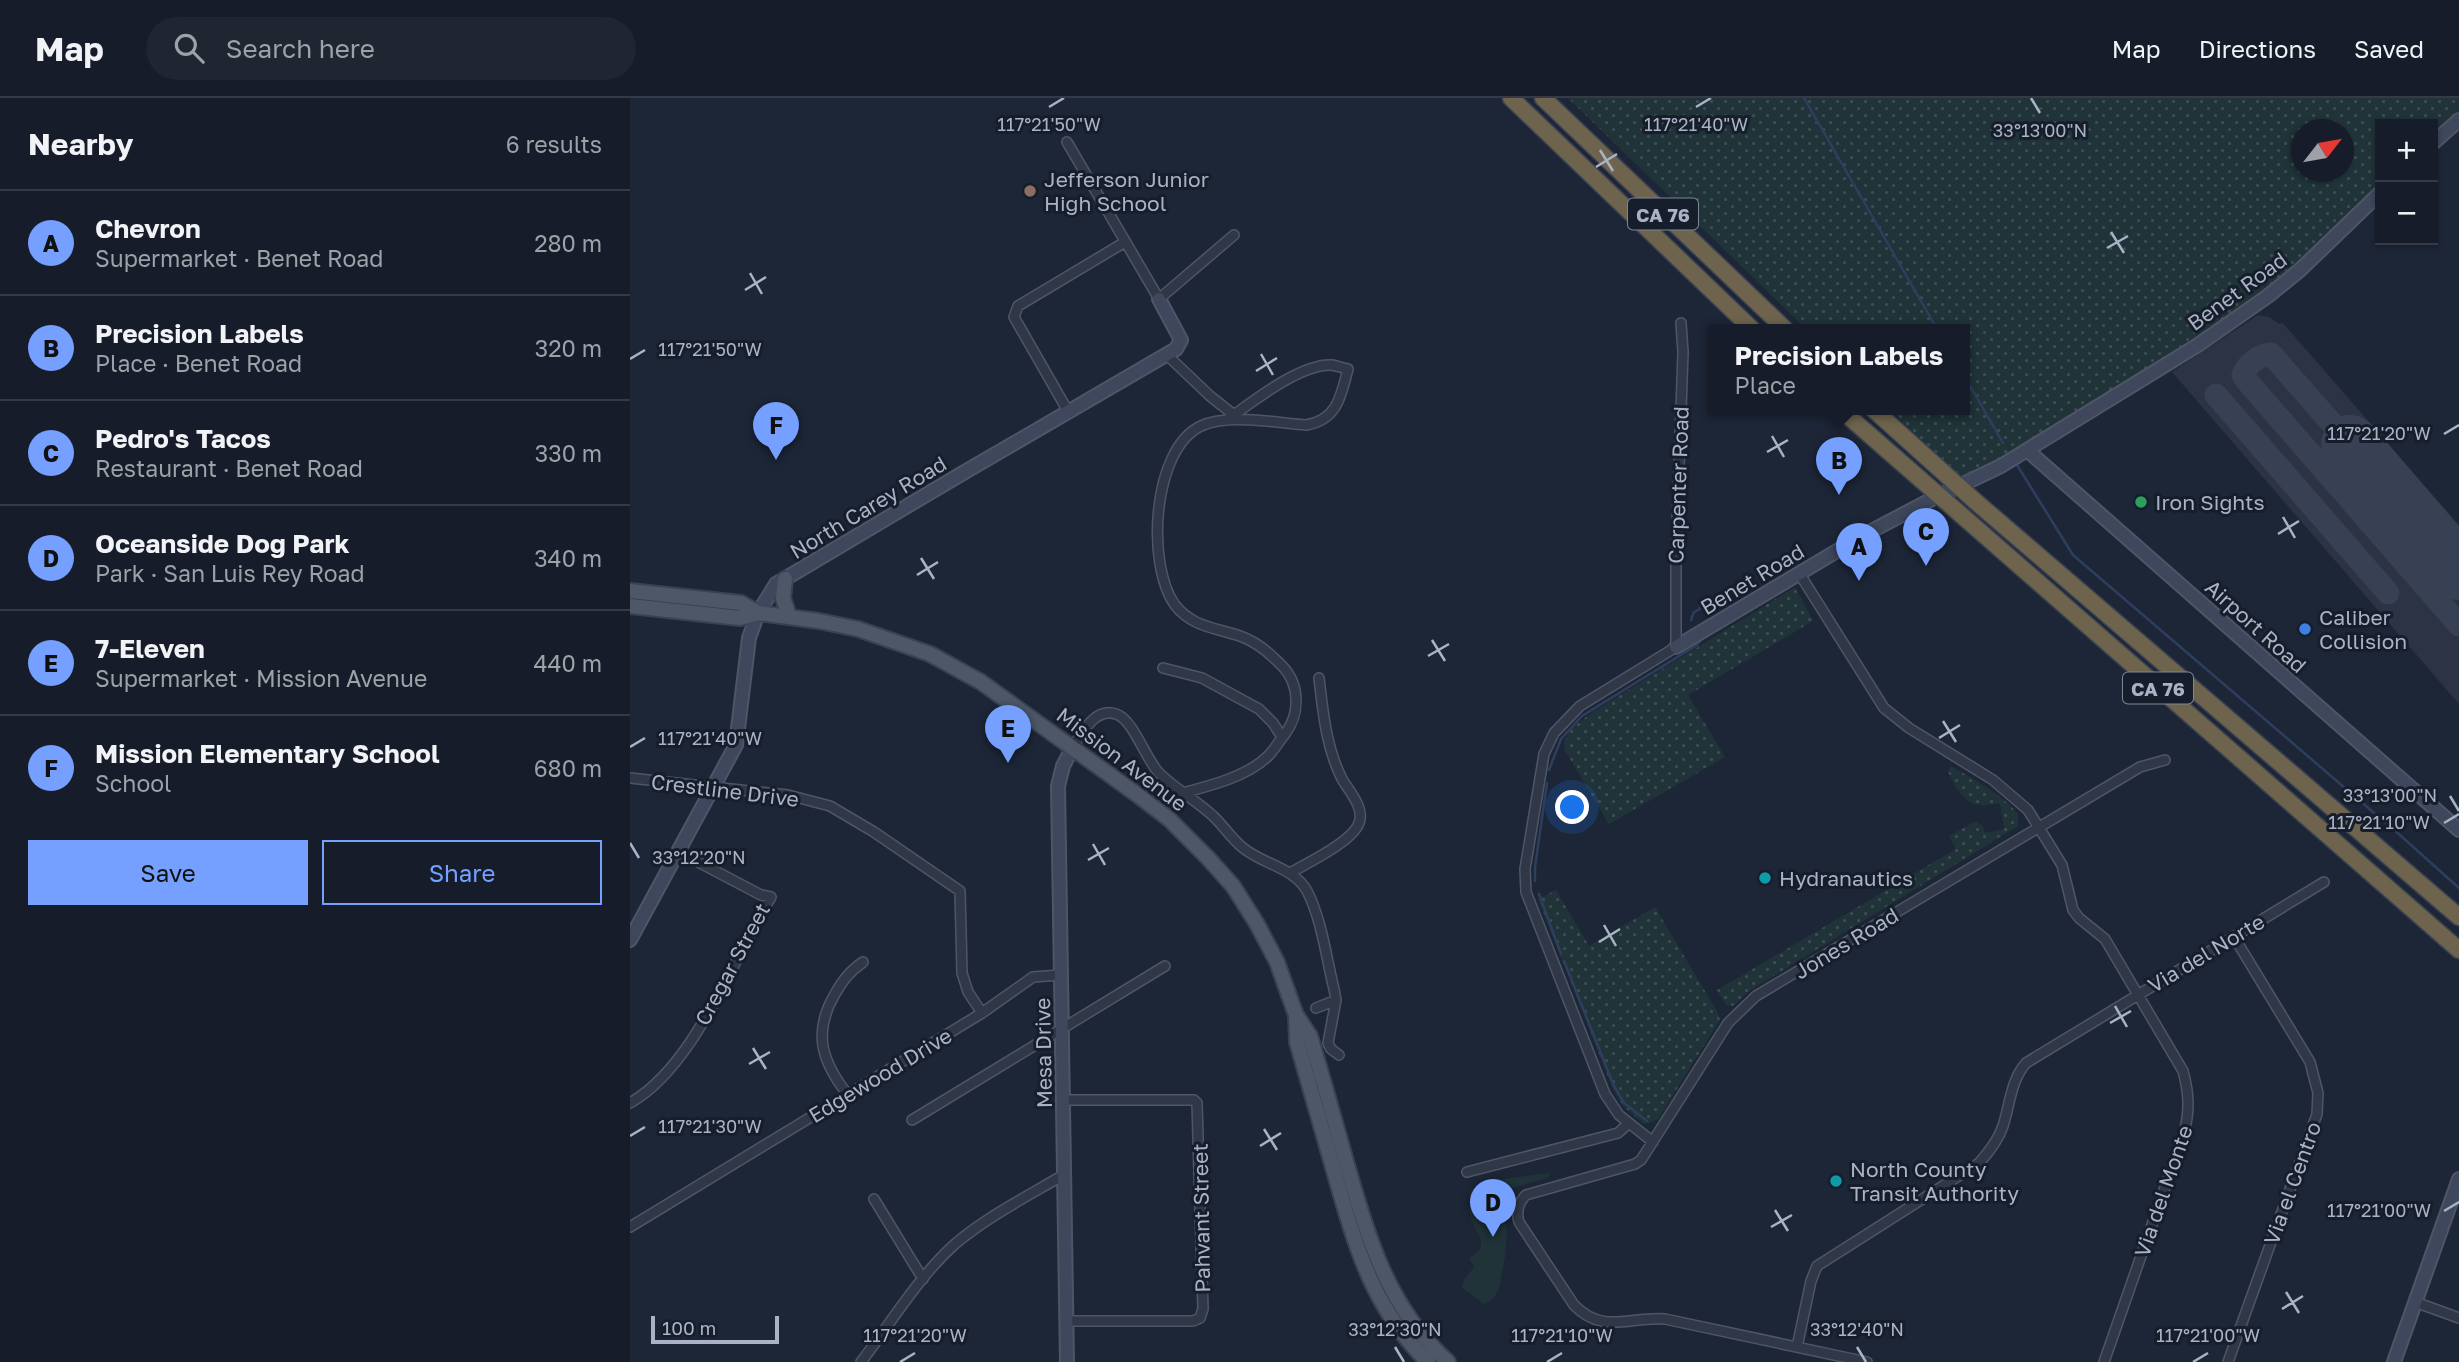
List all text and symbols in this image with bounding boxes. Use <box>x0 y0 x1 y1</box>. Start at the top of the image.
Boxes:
search box <box>146 17 636 80</box>
text: Map <box>35 29 104 68</box>
icon: search <box>170 29 208 67</box>
text: Search here <box>226 33 375 64</box>
text: Map <box>2112 34 2161 63</box>
text: Directions <box>2199 34 2316 63</box>
text: Saved <box>2354 34 2424 63</box>
text: 117°21'50"W <box>997 113 1101 135</box>
text: 117°21'40"W <box>1644 113 1748 135</box>
text: 33°13'00"N <box>1993 119 2087 141</box>
north arrow <box>2291 119 2354 182</box>
map controls <box>2375 119 2438 245</box>
button: + <box>2375 119 2438 182</box>
text: Nearby <box>28 126 133 162</box>
text: 6 results <box>506 130 602 158</box>
place label: Jefferson Junior High School <box>1044 166 1209 216</box>
button: − <box>2375 182 2438 245</box>
marker: Jefferson Junior High School <box>1022 183 1038 199</box>
road number: CA 76 <box>1628 198 1698 230</box>
text: Chevron <box>95 213 201 244</box>
text: A <box>43 229 59 257</box>
text: 280 m <box>534 229 602 257</box>
text: Supermarket · Benet Road <box>95 244 383 272</box>
street label: Benet Road <box>2182 246 2292 336</box>
text: Precision Labels <box>95 318 304 349</box>
popup <box>1708 324 1970 415</box>
text: B <box>43 334 59 362</box>
text: 320 m <box>535 334 602 362</box>
text: 117°21'50"W <box>658 338 762 360</box>
text: Precision Labels <box>1735 340 1943 371</box>
text: Place · Benet Road <box>95 349 302 377</box>
text: Place <box>1735 371 1796 399</box>
pin: F <box>753 402 799 460</box>
street label: Carpenter Road <box>1662 406 1694 564</box>
text: 117°21'20"W <box>2327 422 2431 444</box>
text: Pedro's Tacos <box>95 423 271 454</box>
pin: B <box>1816 437 1862 495</box>
text: C <box>43 439 59 467</box>
text: 330 m <box>535 439 602 467</box>
street label: North Carey Road <box>785 450 951 564</box>
text: Restaurant · Benet Road <box>95 454 363 482</box>
place label: Iron Sights <box>2155 489 2265 515</box>
marker: Iron Sights <box>2133 494 2149 510</box>
pin: C <box>1903 508 1949 566</box>
pin: A <box>1836 523 1882 581</box>
text: Oceanside Dog Park <box>95 528 350 559</box>
street label: Benet Road <box>1695 538 1809 620</box>
text: D <box>43 544 59 572</box>
text: 340 m <box>534 544 602 572</box>
text: Park · San Luis Rey Road <box>95 559 365 587</box>
street label: Airport Road <box>2200 574 2312 678</box>
place label: Caliber Collision <box>2319 604 2407 654</box>
marker: Caliber Collision <box>2297 621 2313 637</box>
text: 7-Eleven <box>95 633 205 664</box>
text: E <box>44 649 58 677</box>
text: 440 m <box>534 649 602 677</box>
text: Supermarket · Mission Avenue <box>95 664 427 692</box>
road number: CA 76 <box>2123 673 2193 704</box>
street label: Mission Avenue <box>1052 702 1192 816</box>
pin: E <box>985 705 1031 763</box>
text: 117°21'40"W <box>658 727 762 749</box>
text: Mission Elementary School <box>95 738 440 769</box>
text: F <box>44 754 58 782</box>
text: 680 m <box>534 754 602 782</box>
street label: Crestline Drive <box>650 768 800 812</box>
text: School <box>95 769 171 797</box>
text: 33°13'00"N <box>2343 784 2437 806</box>
your location <box>1555 790 1589 824</box>
text: 117°21'10"W <box>2328 811 2430 833</box>
button: Save <box>28 840 308 905</box>
button: Share <box>322 840 602 905</box>
text: 33°12'20"N <box>652 846 746 868</box>
place label: Hydranautics <box>1779 865 1913 891</box>
marker: Hydranautics <box>1757 870 1773 886</box>
street label: Cregar Street <box>689 898 775 1030</box>
street label: Jones Road <box>1789 902 1903 984</box>
street label: Via del Norte <box>2143 908 2269 998</box>
street label: Mesa Drive <box>1029 998 1057 1108</box>
street label: Edgewood Drive <box>804 1022 956 1128</box>
text: 117°21'30"W <box>658 1115 762 1137</box>
street label: Via el Centro <box>2258 1118 2326 1248</box>
street label: Via del Monte <box>2128 1122 2198 1260</box>
street label: Pahvant Street <box>1187 1143 1215 1293</box>
place label: North County Transit Authority <box>1850 1156 2019 1206</box>
marker: North County Transit Authority <box>1828 1173 1844 1189</box>
pin: D <box>1470 1179 1516 1237</box>
text: 117°21'00"W <box>2327 1199 2431 1221</box>
scale bar <box>651 1313 779 1345</box>
text: 100 m <box>662 1316 716 1339</box>
text: 33°12'30"N <box>1348 1318 1442 1340</box>
text: 33°12'40"N <box>1810 1318 1904 1340</box>
text: 117°21'20"W <box>863 1324 967 1346</box>
text: 117°21'10"W <box>1511 1324 1613 1346</box>
text: 117°21'00"W <box>2156 1324 2260 1346</box>

